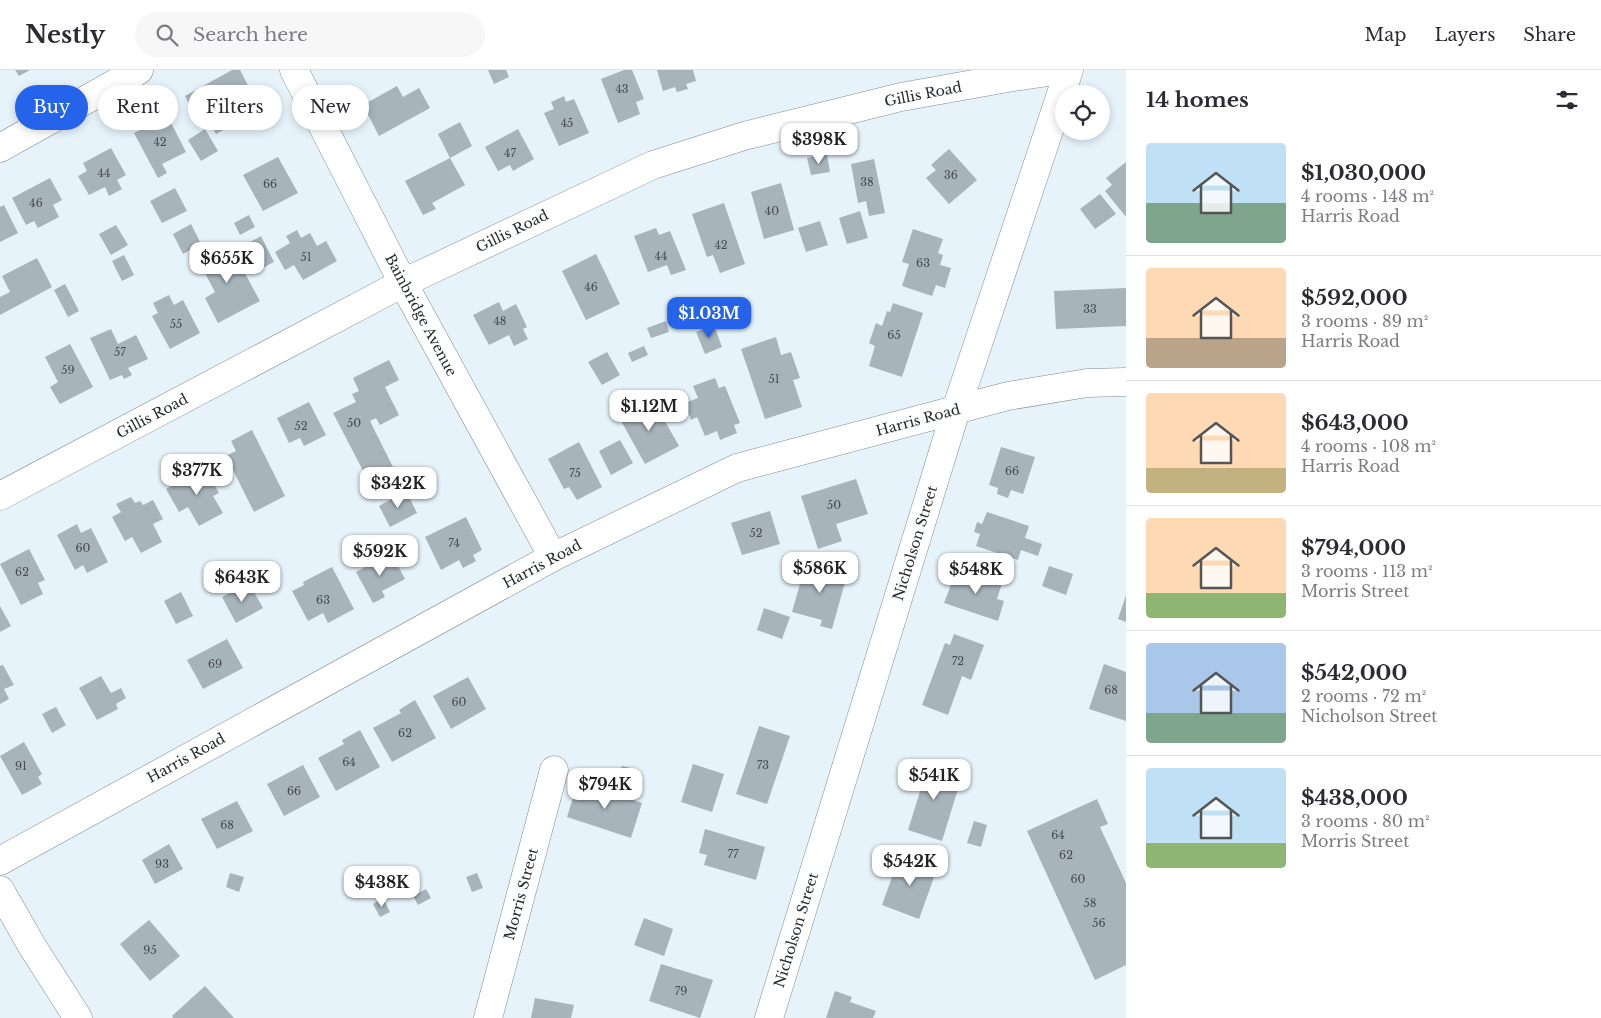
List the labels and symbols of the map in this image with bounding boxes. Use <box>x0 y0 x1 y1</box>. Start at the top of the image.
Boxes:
street label: Gillis Road <box>883 78 964 110</box>
house number: 43 <box>615 82 629 96</box>
house number: 45 <box>561 116 573 130</box>
pin: $398K <box>784 122 854 165</box>
house number: 42 <box>153 135 167 149</box>
house number: 47 <box>504 146 516 160</box>
house number: 44 <box>98 166 110 180</box>
house number: 36 <box>944 168 958 182</box>
house number: 38 <box>860 175 874 189</box>
house number: 66 <box>263 177 277 191</box>
house number: 46 <box>29 196 43 210</box>
house number: 40 <box>765 204 779 218</box>
street label: Gillis Road <box>473 205 552 256</box>
house number: 42 <box>714 238 728 252</box>
pin: $655K <box>192 242 262 284</box>
house number: 44 <box>655 249 667 263</box>
house number: 51 <box>300 250 312 264</box>
street label: Bainbridge Avenue <box>381 251 461 379</box>
house number: 63 <box>916 256 930 270</box>
house number: 46 <box>584 280 598 294</box>
pin: $1.03M <box>668 296 750 339</box>
house number: 33 <box>1083 302 1097 316</box>
house number: 48 <box>493 314 507 328</box>
house number: 55 <box>170 317 182 331</box>
house number: 65 <box>887 328 901 342</box>
house number: 57 <box>114 345 126 359</box>
house number: 59 <box>61 363 75 377</box>
house number: 51 <box>768 372 780 386</box>
street label: Gillis Road <box>113 389 191 442</box>
pin: $1.12M <box>608 390 690 432</box>
street label: Harris Road <box>874 400 963 440</box>
house number: 50 <box>347 416 361 430</box>
house number: 52 <box>294 419 308 433</box>
pin: $377K <box>162 454 232 496</box>
house number: 66 <box>1005 464 1019 478</box>
pin: $342K <box>363 466 433 509</box>
house number: 75 <box>569 466 581 480</box>
street label: Nicholson Street <box>889 483 941 603</box>
house number: 50 <box>827 498 841 512</box>
house number: 52 <box>749 526 763 540</box>
pin: $592K <box>345 534 415 577</box>
house number: 74 <box>448 536 460 550</box>
street label: Harris Road <box>500 536 585 592</box>
house number: 60 <box>76 541 91 555</box>
pin: $586K <box>785 552 855 594</box>
pin: $548K <box>941 552 1011 595</box>
pin: $643K <box>207 560 277 603</box>
house number: 62 <box>15 565 29 579</box>
house number: 63 <box>316 593 330 607</box>
house number: 72 <box>952 654 964 668</box>
house number: 69 <box>208 657 222 671</box>
house number: 68 <box>1104 683 1118 697</box>
house number: 60 <box>452 695 467 709</box>
house number: 62 <box>398 726 412 740</box>
street label: Harris Road <box>144 729 229 787</box>
house number: 64 <box>342 755 356 769</box>
house number: 73 <box>757 758 769 772</box>
pin: $541K <box>899 758 969 801</box>
house number: 91 <box>15 759 27 773</box>
pin: $794K <box>570 768 640 810</box>
house number: 66 <box>287 784 301 798</box>
house number: 68 <box>220 818 234 832</box>
house number: 64 <box>1051 828 1065 842</box>
pin: $542K <box>875 844 945 887</box>
street label: Morris Street <box>500 845 542 942</box>
house number: 77 <box>727 847 739 861</box>
house number: 62 <box>1059 848 1073 862</box>
house number: 93 <box>155 857 169 871</box>
pin: $438K <box>347 866 417 908</box>
street label: Nicholson Street <box>770 870 822 990</box>
house number: 60 <box>1071 872 1086 886</box>
house number: 58 <box>1084 896 1096 910</box>
house number: 56 <box>1092 916 1106 930</box>
house number: 95 <box>143 943 157 957</box>
house number: 79 <box>675 984 687 998</box>

